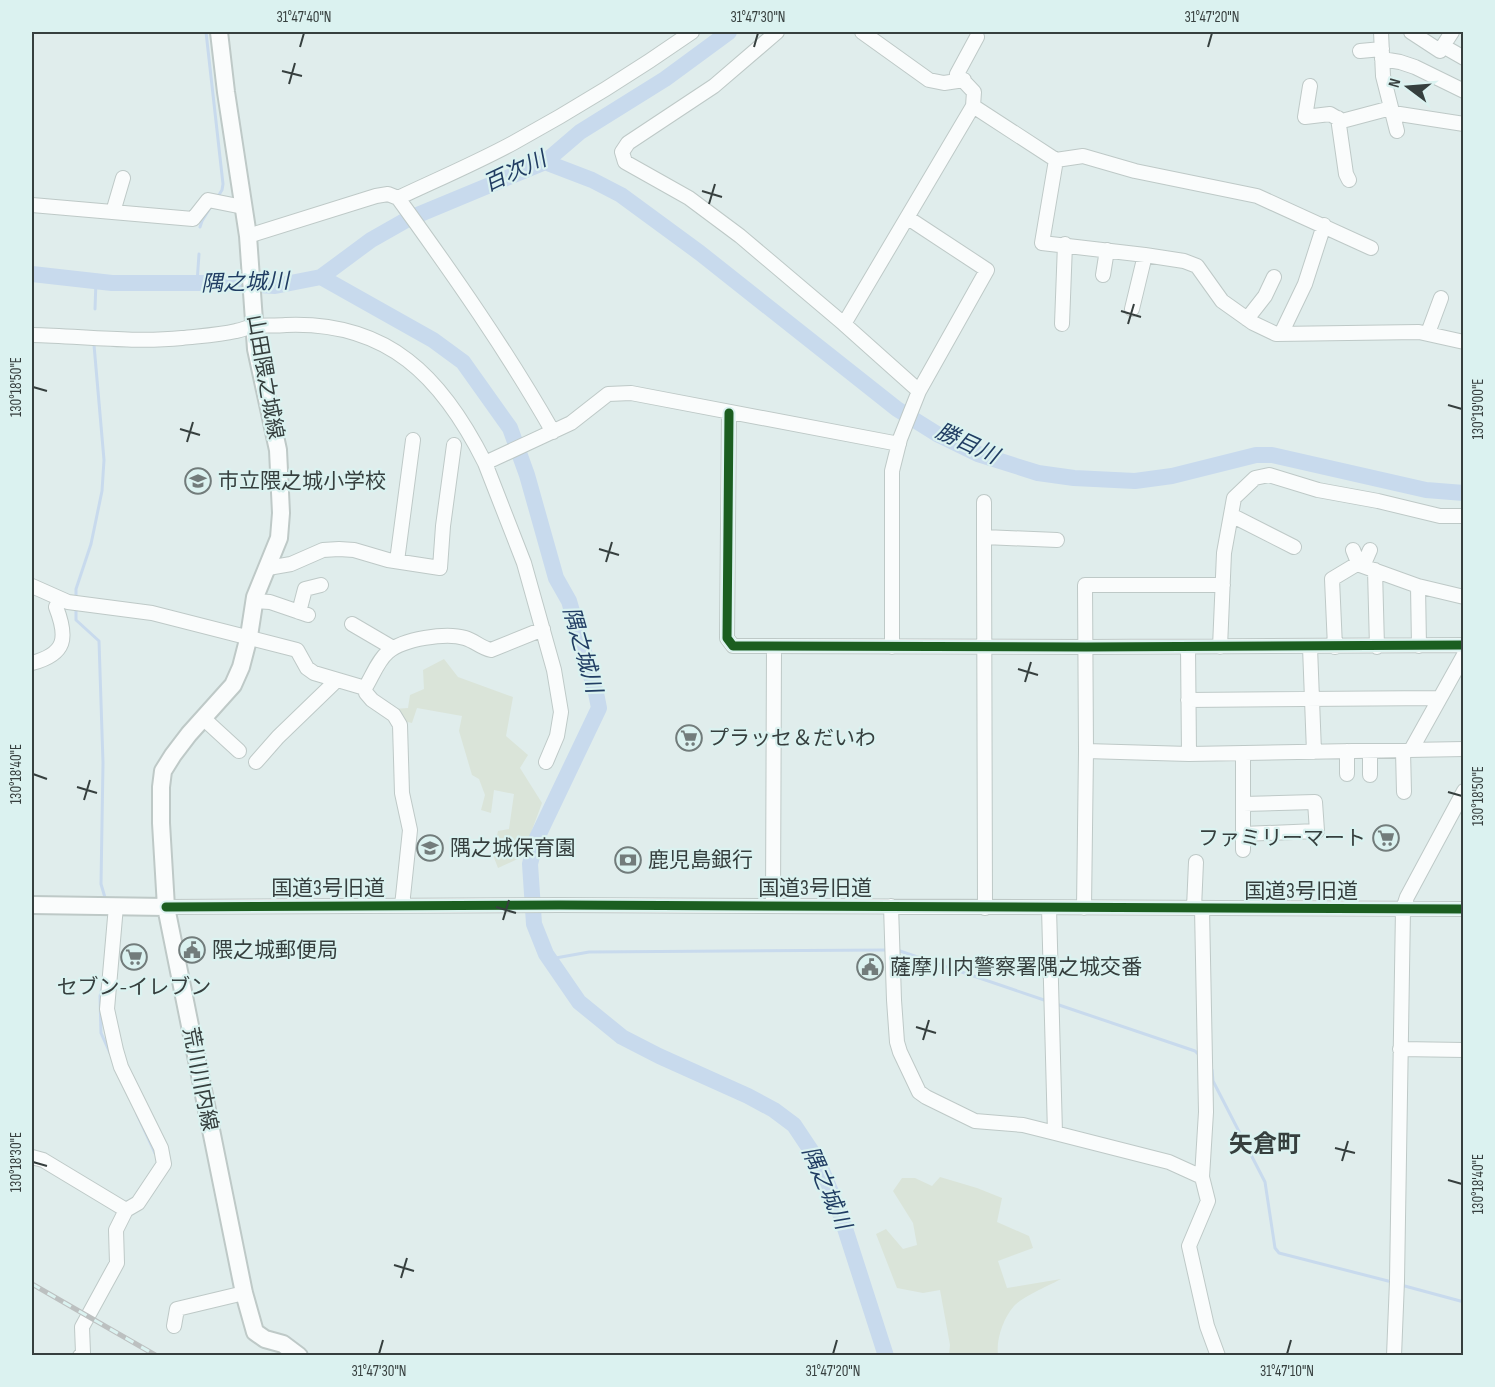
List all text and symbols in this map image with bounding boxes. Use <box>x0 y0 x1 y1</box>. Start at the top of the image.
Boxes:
text: 31°47'40"N <box>277 8 331 27</box>
text: 31°47'30"N <box>731 8 785 27</box>
text: 31°47'20"N <box>1185 8 1239 27</box>
north arrow <box>1378 57 1438 117</box>
text: N <box>1385 77 1405 90</box>
water label: 百次川 <box>479 145 552 198</box>
water label: 隅之城川 <box>201 268 291 298</box>
street label: 山田隈之城線 <box>242 313 288 441</box>
text: 130°18'50"E <box>7 357 26 417</box>
text: 130°19'00"E <box>1469 379 1488 439</box>
water label: 勝目川 <box>931 418 1004 471</box>
school or university icon: 市立隈之城小学校 <box>183 466 213 496</box>
place label: 市立隈之城小学校 <box>218 469 386 494</box>
water label: 隅之城川 <box>557 604 608 698</box>
supermarket icon: プラッセ＆だいわ <box>674 723 704 753</box>
place label: プラッセ＆だいわ <box>708 726 876 751</box>
text: 130°18'40"E <box>7 744 26 804</box>
text: 130°18'50"E <box>1469 766 1488 826</box>
supermarket icon: ファミリーマート <box>1371 823 1401 853</box>
place label: ファミリーマート <box>1198 826 1366 851</box>
school or university icon: 隅之城保育園 <box>415 833 445 863</box>
place label: 隅之城保育園 <box>450 836 576 861</box>
bank icon: 鹿児島銀行 <box>613 845 643 875</box>
place label: 鹿児島銀行 <box>648 848 753 873</box>
street label: 国道3号旧道 <box>271 876 385 901</box>
street label: 国道3号旧道 <box>758 876 872 901</box>
street label: 国道3号旧道 <box>1244 879 1358 904</box>
public building icon: 隈之城郵便局 <box>177 935 207 965</box>
place label: 隈之城郵便局 <box>212 938 338 963</box>
supermarket icon: セブン-イレブン <box>119 942 149 972</box>
public building icon: 薩摩川内警察署隅之城交番 <box>855 952 885 982</box>
place label: 薩摩川内警察署隅之城交番 <box>890 955 1142 980</box>
place label: セブン-イレブン <box>57 975 211 1000</box>
street label: 荒川川内線 <box>178 1025 222 1133</box>
district label: 矢倉町 <box>1229 1130 1301 1159</box>
text: 130°18'30"E <box>7 1132 26 1192</box>
water label: 隅之城川 <box>796 1142 857 1236</box>
text: 130°18'40"E <box>1469 1154 1488 1214</box>
text: 31°47'30"N <box>352 1362 406 1381</box>
text: 31°47'20"N <box>806 1362 860 1381</box>
text: 31°47'10"N <box>1260 1362 1314 1381</box>

